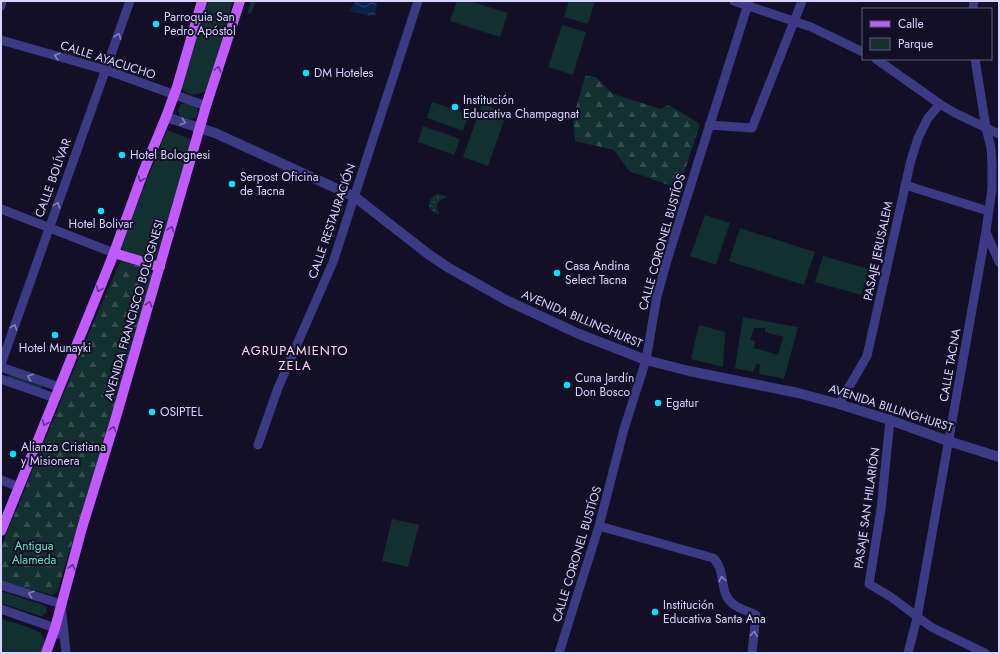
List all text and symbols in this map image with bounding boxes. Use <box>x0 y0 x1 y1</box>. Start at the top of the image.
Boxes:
place label: Parroquia San Pedro Apóstol <box>164 8 236 40</box>
legend <box>862 8 992 60</box>
text: Calle <box>898 15 924 33</box>
marker: Parroquia San Pedro Apóstol <box>151 19 161 29</box>
one-way arrow <box>113 32 121 39</box>
text: Parque <box>898 35 933 53</box>
street label: CALLE AYACUCHO <box>58 36 158 84</box>
one-way arrow <box>54 52 61 61</box>
place label: DM Hoteles <box>314 64 374 82</box>
one-way arrow <box>213 66 222 73</box>
marker: DM Hoteles <box>301 68 311 78</box>
place label: Institución Educativa Champagnat <box>463 91 579 123</box>
marker: Institución Educativa Champagnat <box>450 102 460 112</box>
one-way arrow <box>180 117 187 126</box>
street label: CALLE BOLÍVAR <box>30 136 76 220</box>
place label: Hotel Bolognesi <box>130 146 210 164</box>
marker: Hotel Bolognesi <box>117 150 127 160</box>
street label: CALLE RESTAURACIÓN <box>304 161 360 281</box>
place label: Serpost Oficina de Tacna <box>240 168 319 200</box>
street label: CALLE CORONEL BUSTÍOS <box>634 171 690 312</box>
one-way arrow <box>138 175 146 182</box>
marker: Serpost Oficina de Tacna <box>227 179 237 189</box>
street label: PASAJE JERUSALEM <box>859 199 897 302</box>
one-way arrow <box>52 201 60 208</box>
marker: Hotel Bolivar <box>96 206 106 216</box>
place label: Hotel Bolivar <box>69 215 134 233</box>
street label: AVENIDA FRANCISCO BOLOGNESI <box>100 218 168 402</box>
one-way arrow <box>166 226 175 233</box>
place label: Casa Andina Select Tacna <box>565 257 630 289</box>
marker: Casa Andina Select Tacna <box>552 268 562 278</box>
one-way arrow <box>96 285 104 292</box>
street label: AVENIDA BILLINGHURST <box>519 285 646 353</box>
one-way arrow <box>144 301 153 308</box>
one-way arrow <box>9 324 18 331</box>
street label: CALLE TACNA <box>935 327 965 403</box>
marker: Hotel Munayki <box>50 330 60 340</box>
place label: Hotel Munayki <box>19 339 91 357</box>
district label: AGRUPAMIENTO ZELA <box>241 341 349 375</box>
place label: Cuna Jardín Don Bosco <box>575 369 634 401</box>
one-way arrow <box>27 374 34 382</box>
street label: AVENIDA BILLINGHURST <box>827 379 956 437</box>
marker: Cuna Jardín Don Bosco <box>562 380 572 390</box>
place label: Egatur <box>666 394 699 412</box>
marker: Egatur <box>653 398 663 408</box>
place label: OSIPTEL <box>160 403 203 421</box>
marker: OSIPTEL <box>147 407 157 417</box>
one-way arrow <box>42 419 50 426</box>
one-way arrow <box>108 425 117 432</box>
place label: Alianza Cristiana y Misionera <box>21 438 106 470</box>
street label: PASAJE SAN HILARIÓN <box>850 446 884 570</box>
marker: Alianza Cristiana y Misionera <box>8 449 18 459</box>
street label: CALLE CORONEL BUSTÍOS <box>548 483 606 624</box>
park label: Antigua Alameda <box>12 537 57 569</box>
one-way arrow <box>67 563 75 570</box>
one-way arrow <box>719 576 727 582</box>
one-way arrow <box>28 591 35 599</box>
place label: Institución Educativa Santa Ana <box>663 596 766 628</box>
marker: Institución Educativa Santa Ana <box>650 607 660 617</box>
one-way arrow <box>749 631 758 637</box>

